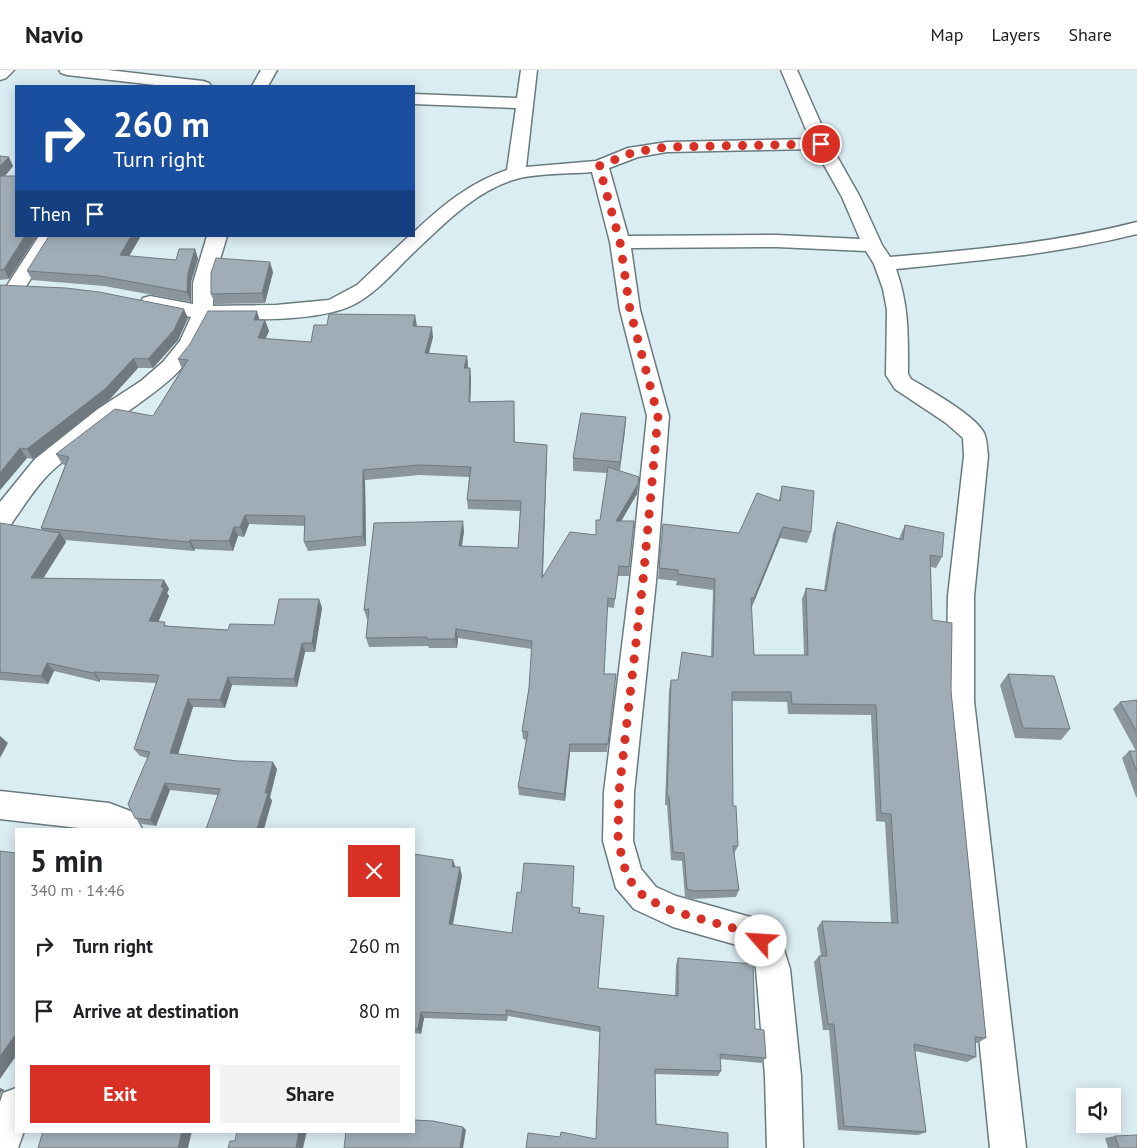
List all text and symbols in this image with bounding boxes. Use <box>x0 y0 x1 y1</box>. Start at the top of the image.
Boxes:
text: Navio <box>25 19 83 50</box>
text: Map <box>931 23 963 46</box>
text: Layers <box>991 23 1040 46</box>
text: Share <box>1068 23 1112 46</box>
text: 260 m <box>113 101 210 147</box>
icon: right <box>30 105 95 170</box>
pin <box>800 123 842 165</box>
icon: arrive <box>807 130 835 158</box>
text: Turn right <box>113 145 205 173</box>
icon: arrive <box>81 200 109 228</box>
text: Then <box>30 202 71 226</box>
text: 5 min <box>30 841 103 880</box>
button: close <box>348 845 400 897</box>
text: 340 m · 14:46 <box>30 880 125 900</box>
position arrow <box>734 914 786 966</box>
icon: right <box>30 932 58 960</box>
text: Turn right <box>73 934 153 958</box>
text: 260 m <box>348 934 400 958</box>
icon: arrive <box>30 997 58 1025</box>
text: Arrive at destination <box>73 999 239 1023</box>
text: 80 m <box>359 999 400 1023</box>
button: Exit <box>30 1065 210 1123</box>
button: Share <box>220 1065 400 1123</box>
map controls <box>1076 1088 1121 1133</box>
button: sound <box>1076 1088 1121 1133</box>

